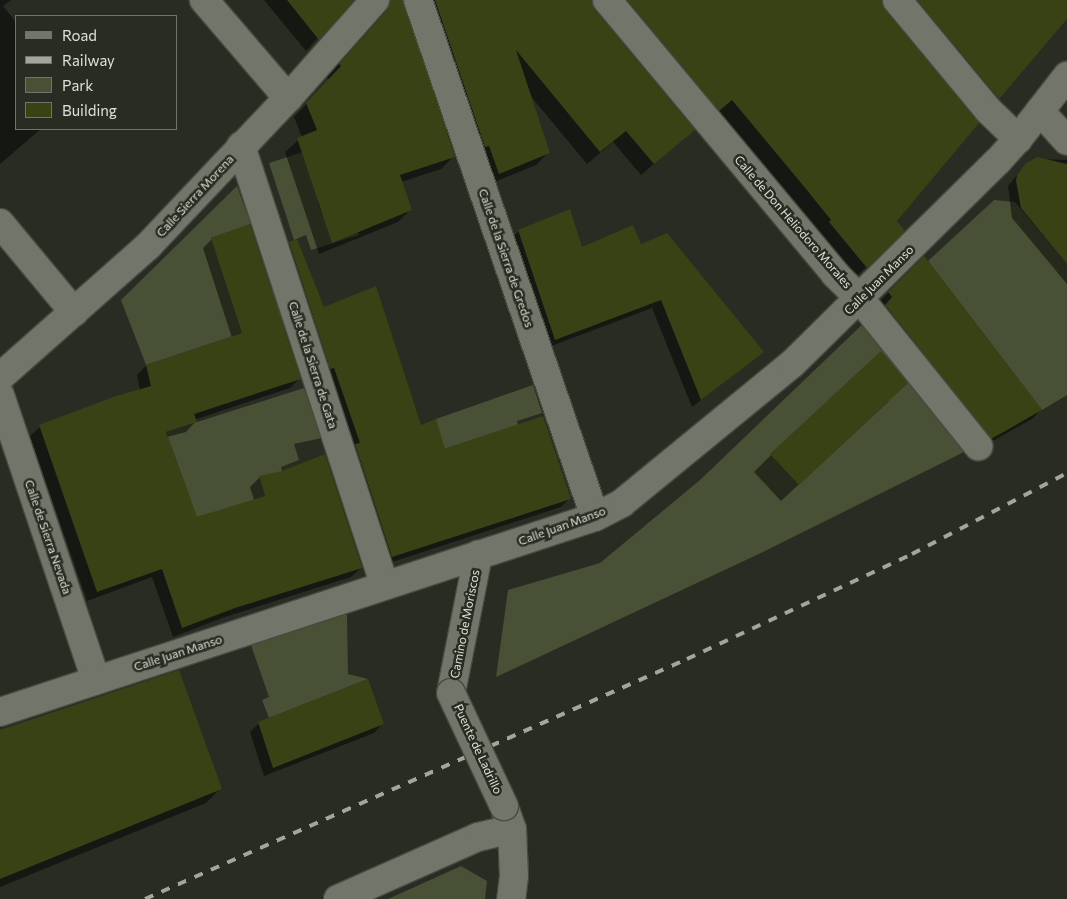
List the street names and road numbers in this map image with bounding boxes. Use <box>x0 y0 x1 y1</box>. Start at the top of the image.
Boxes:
street label: Calle Sierra Morena <box>153 152 237 240</box>
street label: Calle de Don Heliodoro Morales <box>731 153 855 291</box>
street label: Calle de la Sierra de Gredos <box>475 187 537 329</box>
street label: Calle Juan Manso <box>841 242 917 318</box>
street label: Calle de la Sierra de Gata <box>286 300 340 430</box>
street label: Calle de Sierra Nevada <box>22 478 74 596</box>
street label: Calle Juan Manso <box>516 503 608 549</box>
street label: Camino de Moriscos <box>447 568 483 680</box>
street label: Calle Juan Manso <box>132 632 224 674</box>
street label: Puente de Ladrillo <box>451 702 505 796</box>

